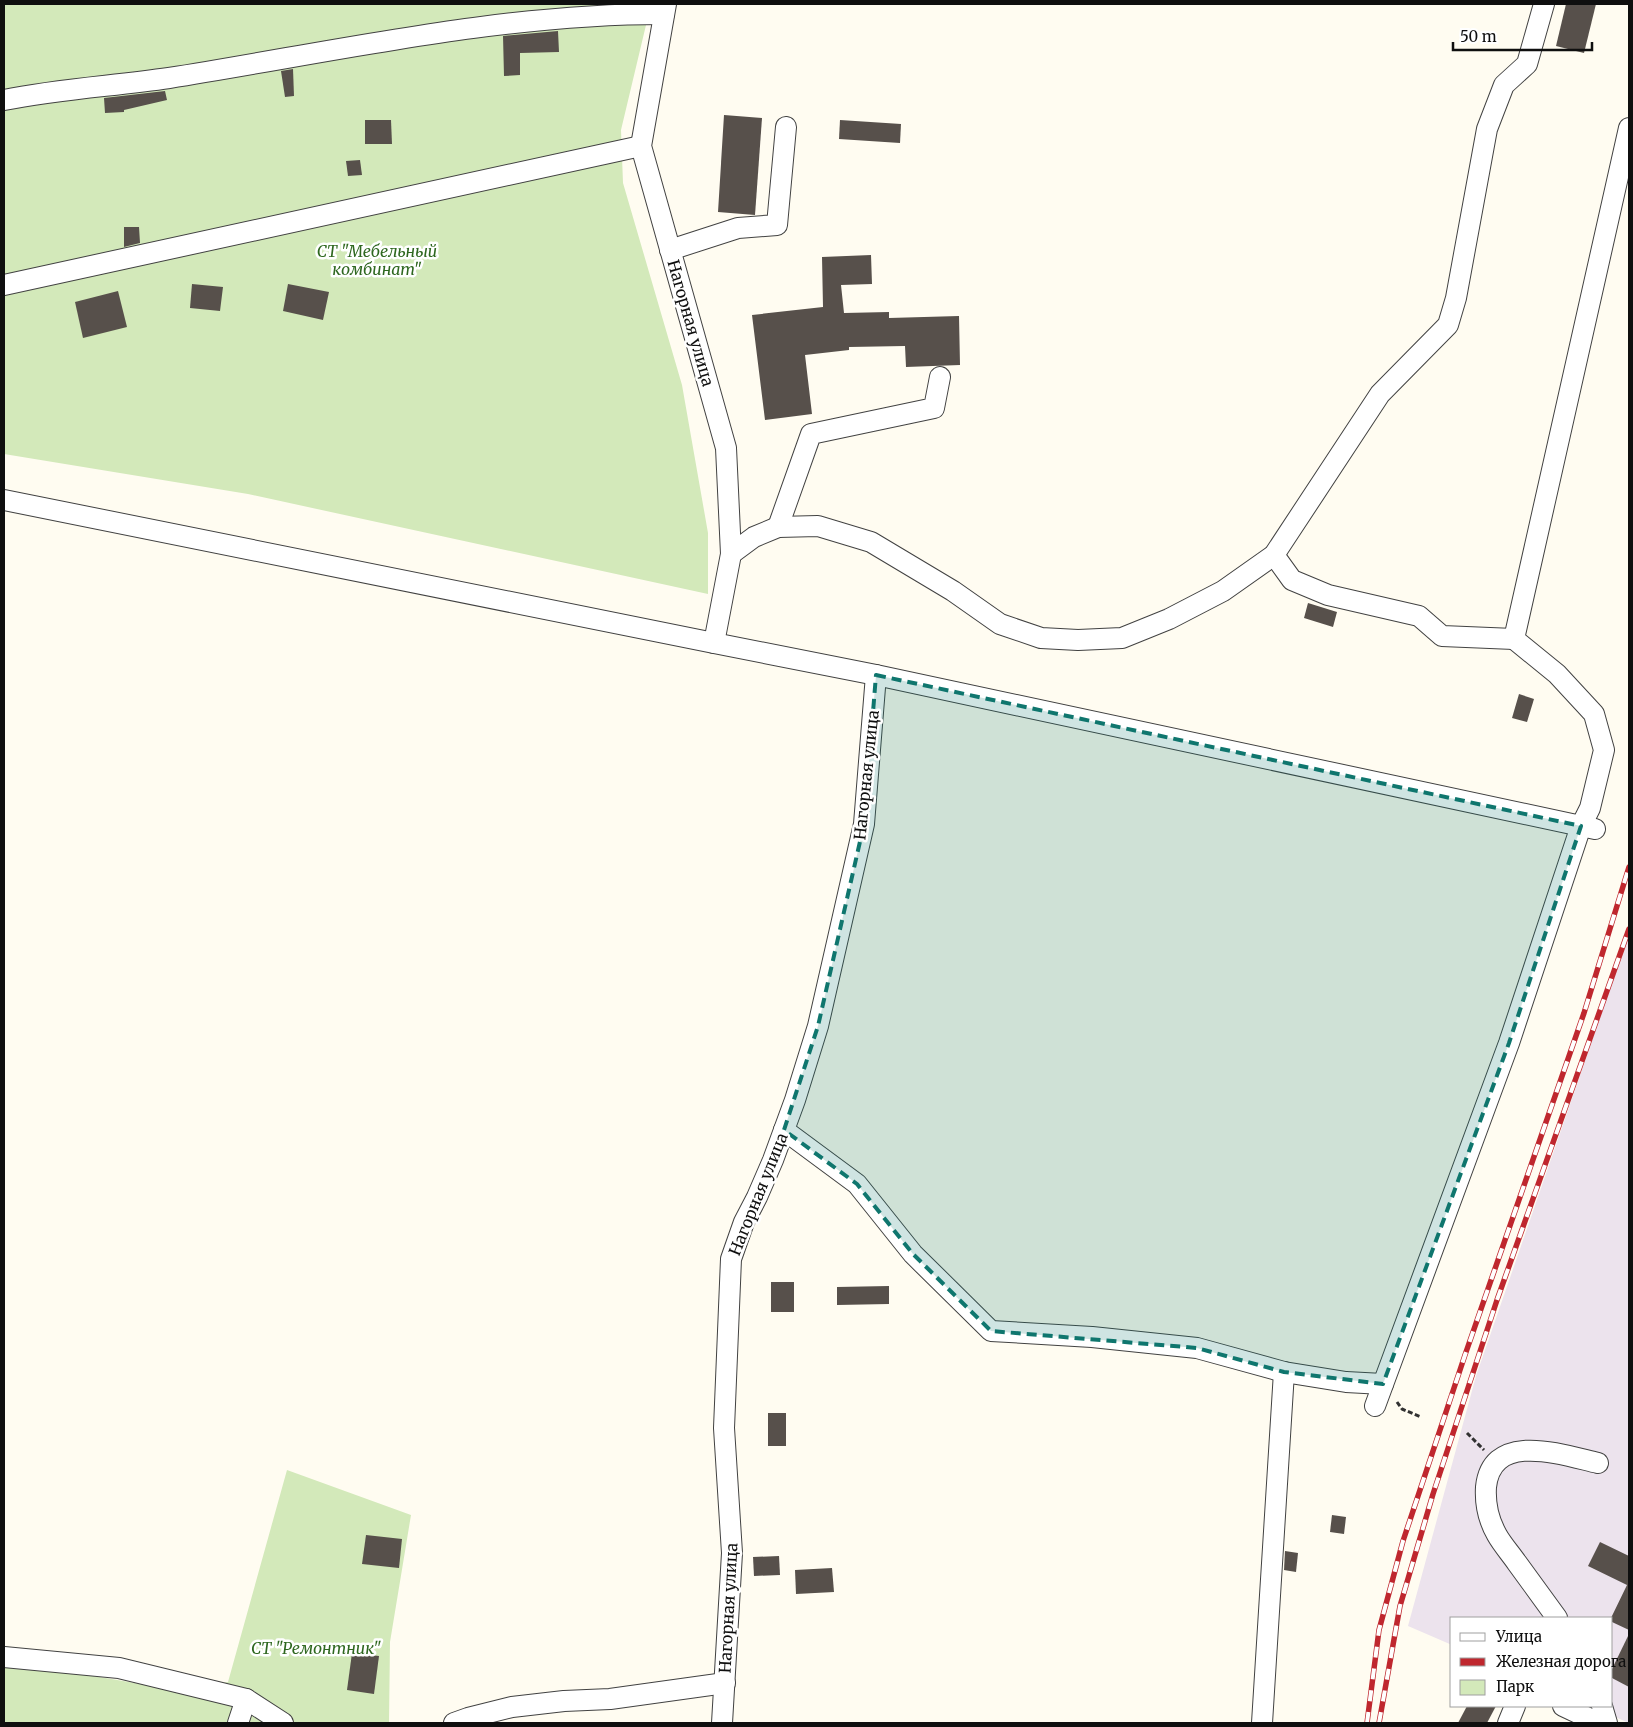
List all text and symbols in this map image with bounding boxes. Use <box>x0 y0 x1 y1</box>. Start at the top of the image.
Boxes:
scale bar <box>1453 20 1592 52</box>
text: 50 m <box>1460 27 1497 46</box>
park label: СТ "Мебельный комбинат" <box>317 241 437 279</box>
street label: Нагорная улица <box>663 257 719 389</box>
street label: Нагорная улица <box>849 709 883 841</box>
street label: Нагорная улица <box>724 1129 792 1258</box>
street label: Нагорная улица <box>715 1542 741 1674</box>
legend <box>1450 1617 1613 1707</box>
text: Улица <box>1495 1627 1542 1646</box>
park label: СТ "Ремонтник" <box>251 1638 381 1658</box>
text: Железная дорога <box>1496 1652 1626 1671</box>
text: Парк <box>1496 1677 1535 1696</box>

